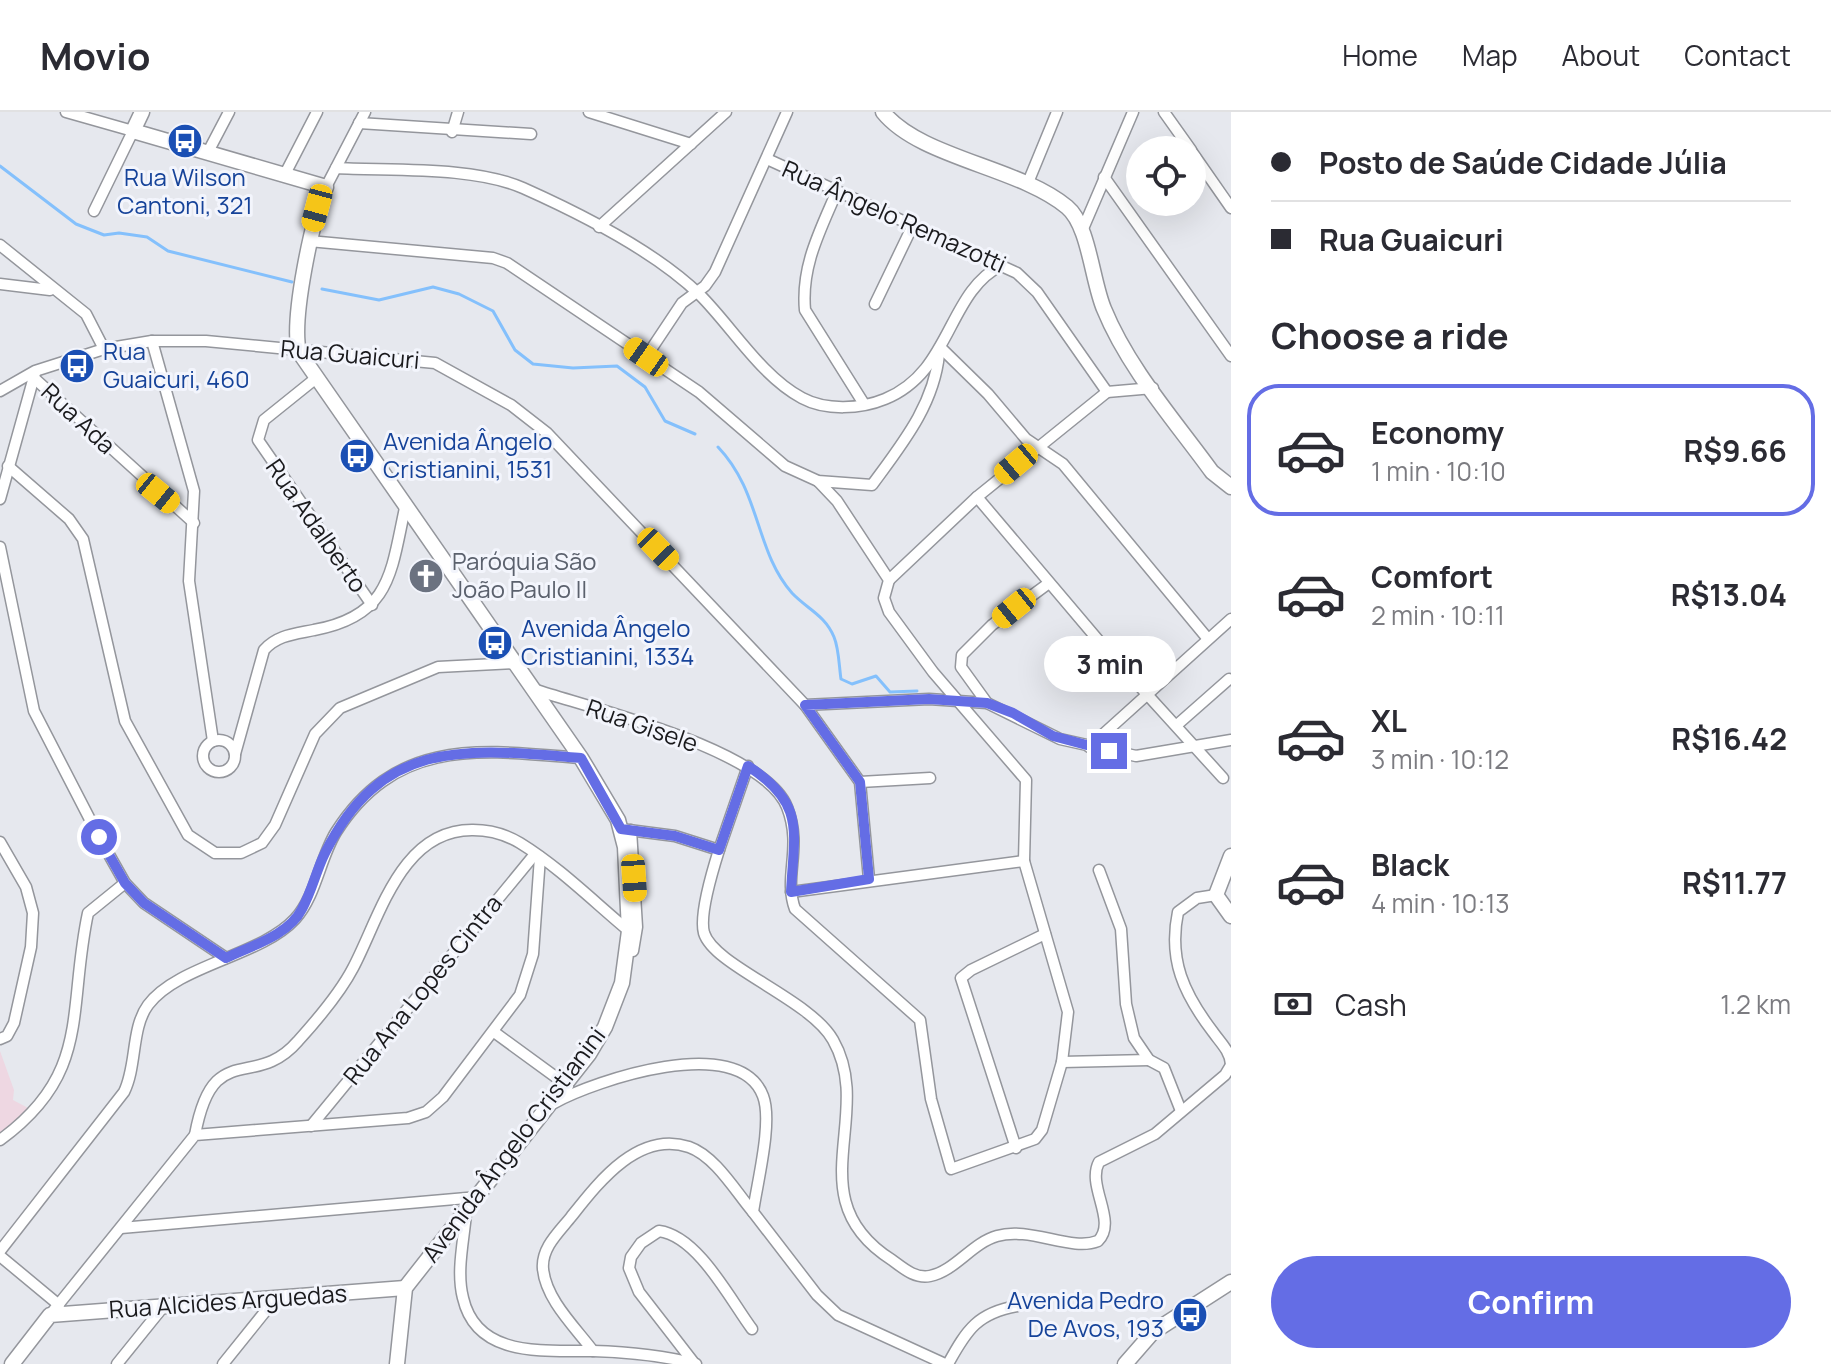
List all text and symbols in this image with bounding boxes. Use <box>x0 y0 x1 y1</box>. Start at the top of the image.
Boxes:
text: Movio <box>40 29 150 81</box>
text: Home <box>1342 36 1418 74</box>
text: Map <box>1462 36 1518 74</box>
text: About <box>1562 36 1640 74</box>
text: Contact <box>1684 36 1791 74</box>
bus stop icon: Rua Wilson Cantoni, 321 <box>166 122 204 160</box>
map controls <box>1126 136 1206 216</box>
button: locate <box>1126 136 1206 216</box>
text: Posto de Saúde Cidade Júlia <box>1319 142 1727 183</box>
street label: Rua Ângelo Remazotti <box>778 151 1012 280</box>
place label: Rua Wilson Cantoni, 321 <box>117 160 253 221</box>
car <box>299 182 335 234</box>
text: Rua Guaicuri <box>1319 219 1504 260</box>
text: Choose a ride <box>1271 311 1509 360</box>
street label: Rua Guaicuri <box>279 331 421 376</box>
car <box>619 333 673 381</box>
place label: Rua Guaicuri, 460 <box>103 334 250 395</box>
bus stop icon: Rua Guaicuri, 460 <box>58 347 96 385</box>
street label: Rua Ada <box>35 375 123 461</box>
text: Economy <box>1371 412 1504 453</box>
icon: car <box>1275 414 1347 486</box>
place label: Avenida Ângelo Cristianini, 1531 <box>383 424 552 485</box>
text: R$9.66 <box>1683 430 1787 471</box>
bus stop icon: Avenida Ângelo Cristianini, 1531 <box>338 437 376 475</box>
car <box>990 439 1042 489</box>
street label: Rua Adalberto <box>259 452 376 599</box>
text: 1 min · 10:10 <box>1371 453 1506 489</box>
car <box>132 469 184 517</box>
car <box>633 523 683 575</box>
place label: Paróquia São João Paulo II <box>452 544 596 605</box>
text: Comfort <box>1371 556 1493 597</box>
church icon: Paróquia São João Paulo II <box>407 557 445 595</box>
icon: car <box>1275 558 1347 630</box>
text: R$13.04 <box>1671 574 1787 615</box>
car <box>988 584 1040 632</box>
text: 2 min · 10:11 <box>1371 597 1505 633</box>
place label: Avenida Ângelo Cristianini, 1334 <box>521 611 695 672</box>
bus stop icon: Avenida Ângelo Cristianini, 1334 <box>476 624 514 662</box>
callout: 3 min <box>1043 635 1175 691</box>
text: 3 min <box>1076 646 1144 682</box>
street label: Rua Gisele <box>582 690 703 759</box>
text: XL <box>1371 700 1407 741</box>
icon: car <box>1275 702 1347 774</box>
text: R$16.42 <box>1671 718 1787 759</box>
route end <box>1091 733 1127 769</box>
text: 3 min · 10:12 <box>1371 741 1509 777</box>
route start <box>81 819 117 855</box>
text: Black <box>1371 844 1449 885</box>
icon: car <box>1275 846 1347 918</box>
car <box>620 853 648 903</box>
text: R$11.77 <box>1682 862 1787 903</box>
text: 4 min · 10:13 <box>1371 885 1510 921</box>
street label: Rua Ana Lopes Cintra <box>335 887 509 1091</box>
icon: cash <box>1271 982 1315 1026</box>
text: Cash <box>1335 984 1407 1025</box>
text: 1.2 km <box>1720 986 1791 1022</box>
street label: Avenida Ângelo Cristianini <box>413 1020 612 1268</box>
button: Confirm <box>1271 1256 1791 1348</box>
street label: Rua Alcides Arguedas <box>108 1276 348 1325</box>
place label: Avenida Pedro De Avos, 193 <box>1007 1283 1164 1344</box>
bus stop icon: Avenida Pedro De Avos, 193 <box>1171 1296 1209 1334</box>

